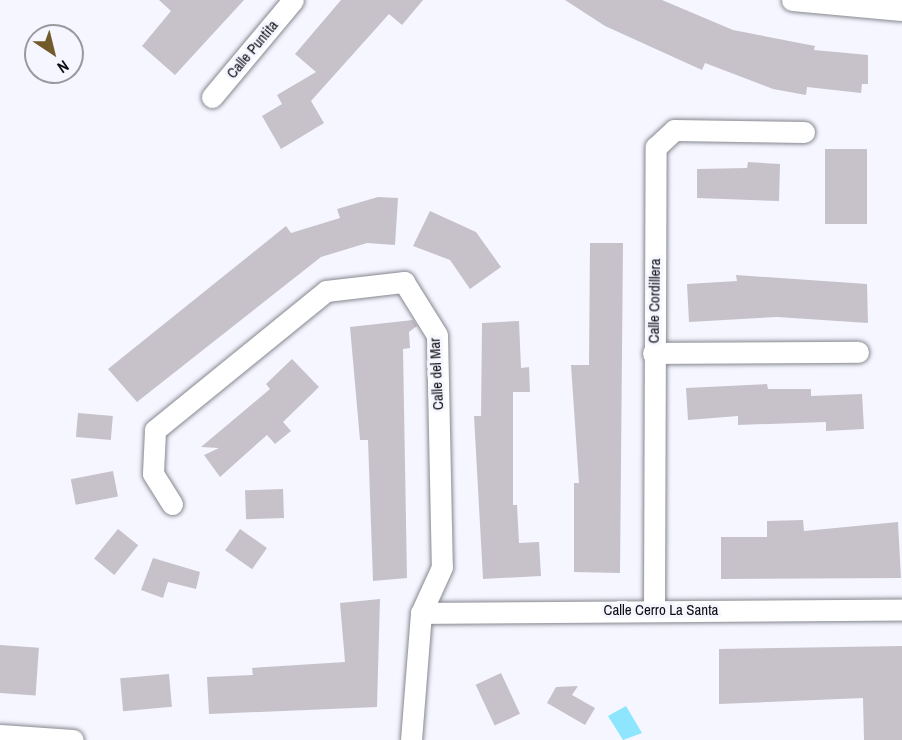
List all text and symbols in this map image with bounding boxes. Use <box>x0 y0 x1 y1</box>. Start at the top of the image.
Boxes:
street label: Calle Puntita <box>222 16 282 82</box>
north arrow <box>24 24 84 84</box>
text: N <box>53 55 73 79</box>
street label: Calle Cordillera <box>644 258 664 344</box>
street label: Calle del Mar <box>425 337 447 411</box>
street label: Calle Cerro La Santa <box>604 601 718 619</box>

